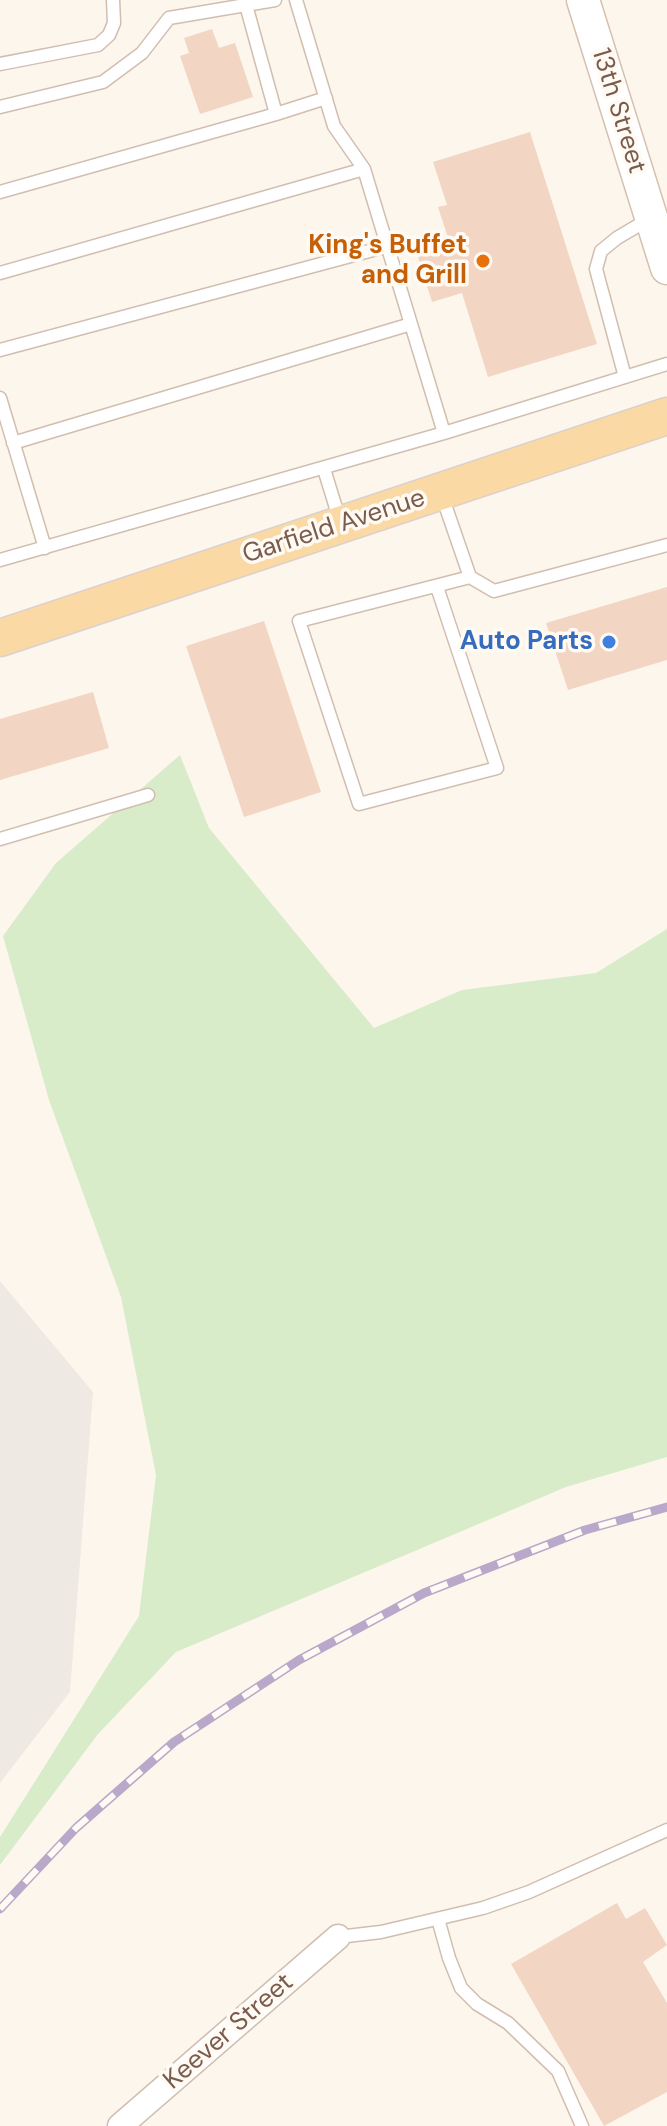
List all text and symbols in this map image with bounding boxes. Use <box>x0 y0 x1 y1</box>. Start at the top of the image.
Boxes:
street label: 13th Street <box>584 45 652 177</box>
place label: King's Buffet and Grill <box>308 230 467 292</box>
marker: King's Buffet and Grill <box>474 252 492 270</box>
street label: Garfield Avenue <box>239 483 429 571</box>
place label: Auto Parts <box>460 626 593 658</box>
marker: Auto Parts <box>600 633 618 651</box>
street label: Keever Street <box>158 1967 300 2097</box>

